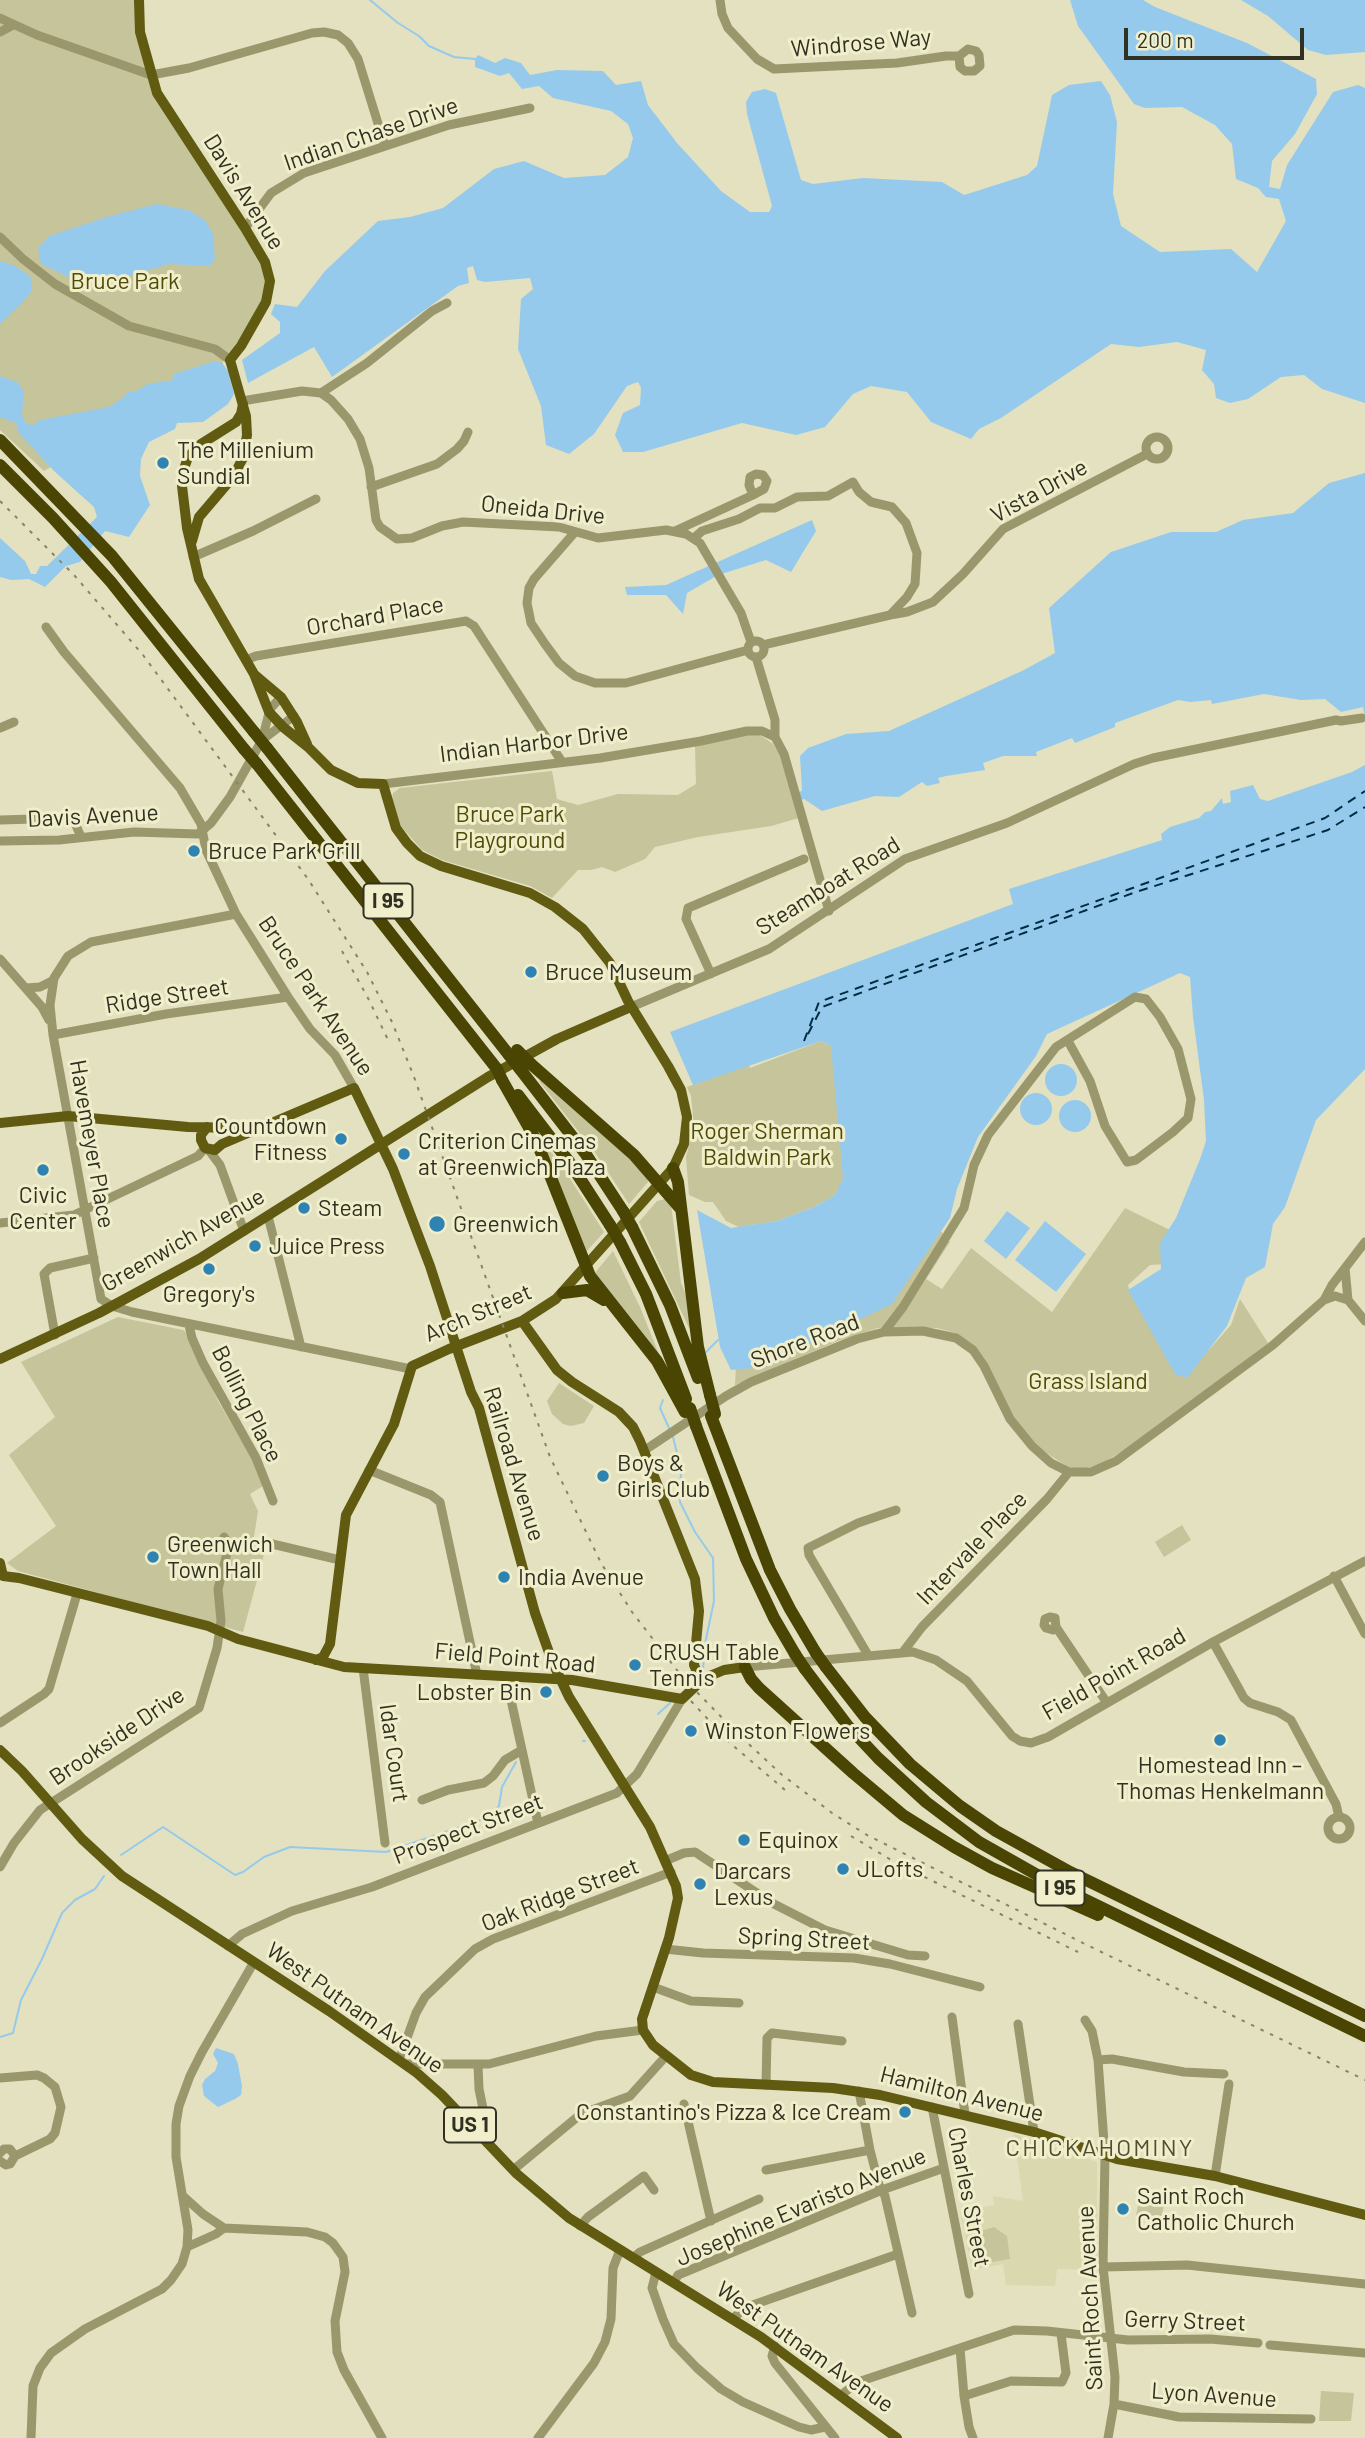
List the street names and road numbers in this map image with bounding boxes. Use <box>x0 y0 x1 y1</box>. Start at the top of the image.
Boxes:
street label: Windrose Way <box>790 23 932 63</box>
street label: Indian Chase Drive <box>280 91 462 177</box>
street label: Davis Avenue <box>198 129 290 255</box>
street label: Vista Drive <box>986 453 1092 529</box>
street label: Oneida Drive <box>479 490 607 530</box>
street label: Orchard Place <box>304 590 446 642</box>
street label: Indian Harbor Drive <box>438 718 630 768</box>
street label: Davis Avenue <box>27 799 159 833</box>
street label: Steamboat Road <box>751 831 905 941</box>
road number: I 95 <box>364 884 412 918</box>
street label: Bruce Park Avenue <box>252 911 380 1081</box>
street label: Ridge Street <box>103 973 231 1019</box>
street label: Havemeyer Place <box>64 1058 120 1230</box>
street label: Greenwich Avenue <box>97 1182 269 1298</box>
street label: Arch Street <box>420 1278 536 1348</box>
street label: Shore Road <box>747 1308 863 1374</box>
street label: Bolling Place <box>206 1341 288 1467</box>
street label: Railroad Avenue <box>477 1384 551 1544</box>
street label: Intervale Place <box>911 1486 1033 1610</box>
street label: Field Point Road <box>1037 1622 1191 1726</box>
street label: Field Point Road <box>433 1637 597 1679</box>
street label: Brookside Drive <box>44 1681 190 1791</box>
street label: Idar Court <box>373 1702 415 1804</box>
street label: Prospect Street <box>389 1788 547 1870</box>
street label: Oak Ridge Street <box>477 1852 643 1938</box>
road number: I 95 <box>1036 1870 1084 1906</box>
street label: Spring Street <box>737 1922 871 1956</box>
street label: West Putnam Avenue <box>261 1936 449 2080</box>
street label: Hamilton Avenue <box>877 2060 1047 2128</box>
road number: US 1 <box>444 2108 496 2142</box>
street label: Charles Street <box>942 2125 996 2269</box>
street label: Josephine Evaristo Avenue <box>672 2142 930 2272</box>
street label: Saint Roch Avenue <box>1071 2205 1109 2391</box>
street label: West Putnam Avenue <box>711 2275 899 2419</box>
street label: Gerry Street <box>1124 2305 1246 2337</box>
street label: Lyon Avenue <box>1150 2377 1278 2413</box>

